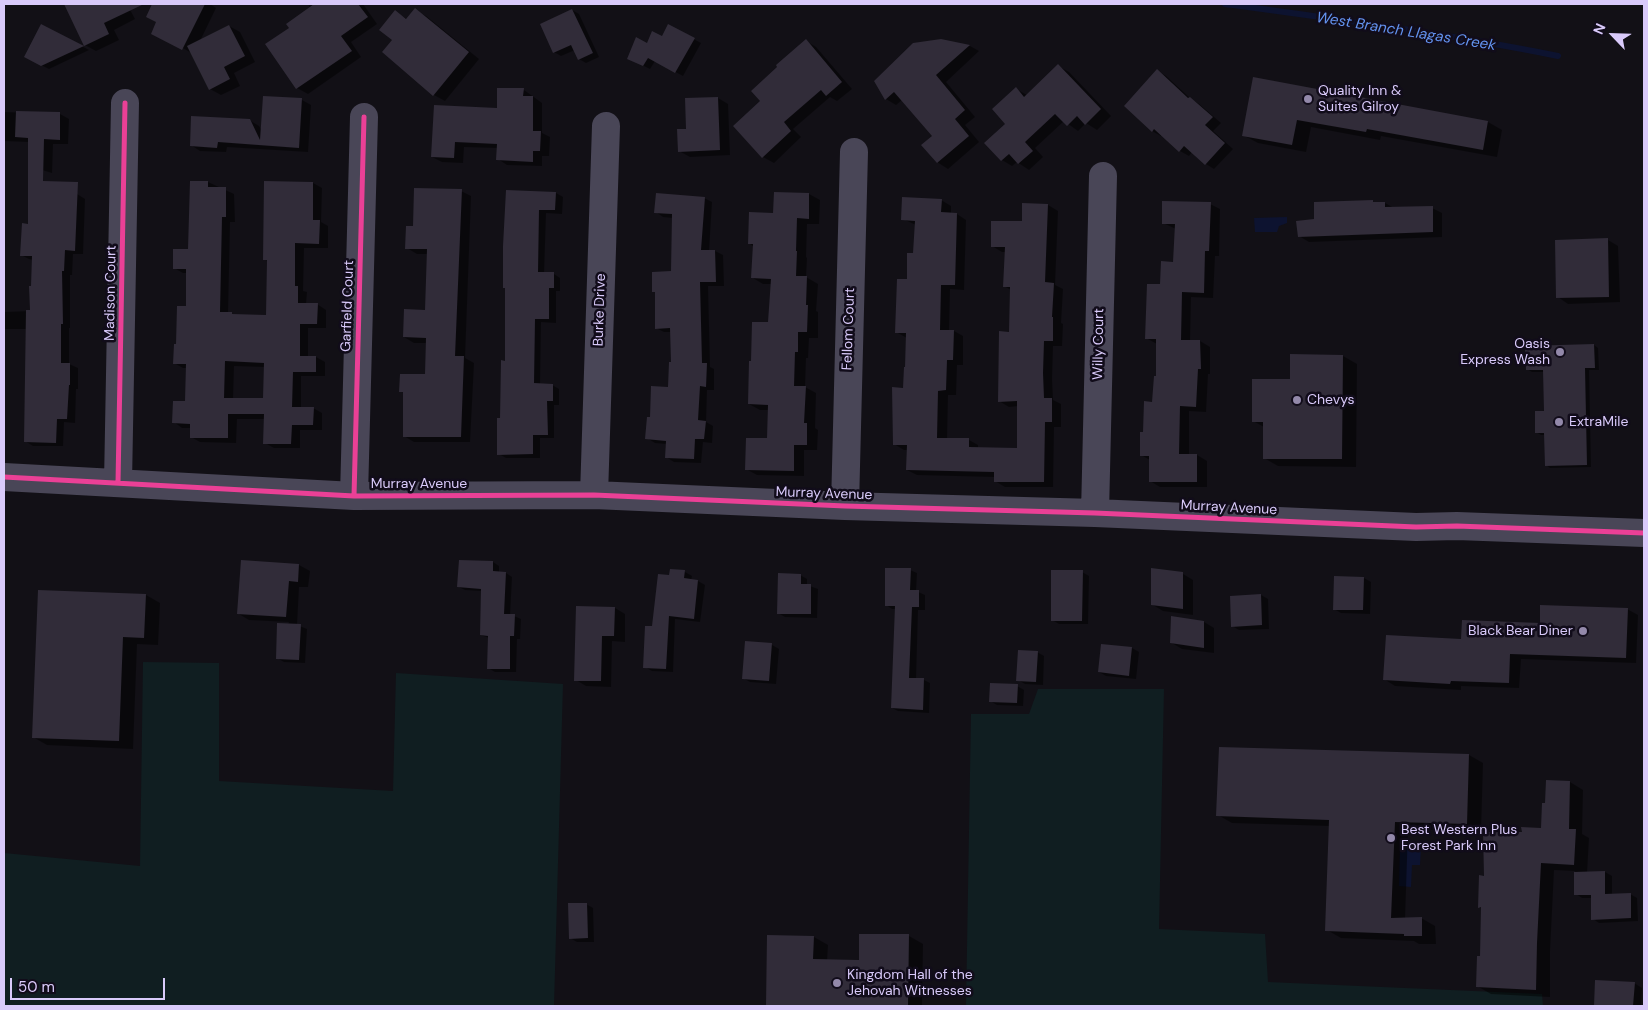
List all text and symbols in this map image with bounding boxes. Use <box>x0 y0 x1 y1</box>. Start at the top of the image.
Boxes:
water label: West Branch Llagas Creek <box>1315 9 1497 55</box>
north arrow <box>1588 10 1638 60</box>
text: N <box>1589 21 1610 37</box>
place label: Quality Inn & Suites Gilroy <box>1318 83 1401 115</box>
marker: Quality Inn & Suites Gilroy <box>1302 93 1314 105</box>
street label: Madison Court <box>102 245 120 341</box>
street label: Garfield Court <box>338 260 358 352</box>
street label: Burke Drive <box>590 273 610 347</box>
street label: Fellom Court <box>839 287 859 371</box>
street label: Willy Court <box>1090 308 1108 380</box>
place label: Oasis Express Wash <box>1460 336 1550 368</box>
marker: Oasis Express Wash <box>1554 346 1566 358</box>
place label: Chevys <box>1307 392 1355 408</box>
marker: Chevys <box>1291 394 1303 406</box>
place label: ExtraMile <box>1569 414 1628 430</box>
marker: ExtraMile <box>1553 416 1565 428</box>
street label: Murray Avenue <box>371 476 467 492</box>
street label: Murray Avenue <box>775 484 873 504</box>
street label: Murray Avenue <box>1180 497 1278 519</box>
place label: Black Bear Diner <box>1468 623 1573 639</box>
marker: Black Bear Diner <box>1577 625 1589 637</box>
place label: Best Western Plus Forest Park Inn <box>1401 822 1517 854</box>
marker: Best Western Plus Forest Park Inn <box>1385 832 1397 844</box>
place label: Kingdom Hall of the Jehovah Witnesses <box>847 967 973 1000</box>
scale bar <box>12 968 168 1000</box>
text: 50 m <box>18 977 55 997</box>
marker: Kingdom Hall of the Jehovah Witnesses <box>831 977 843 989</box>

